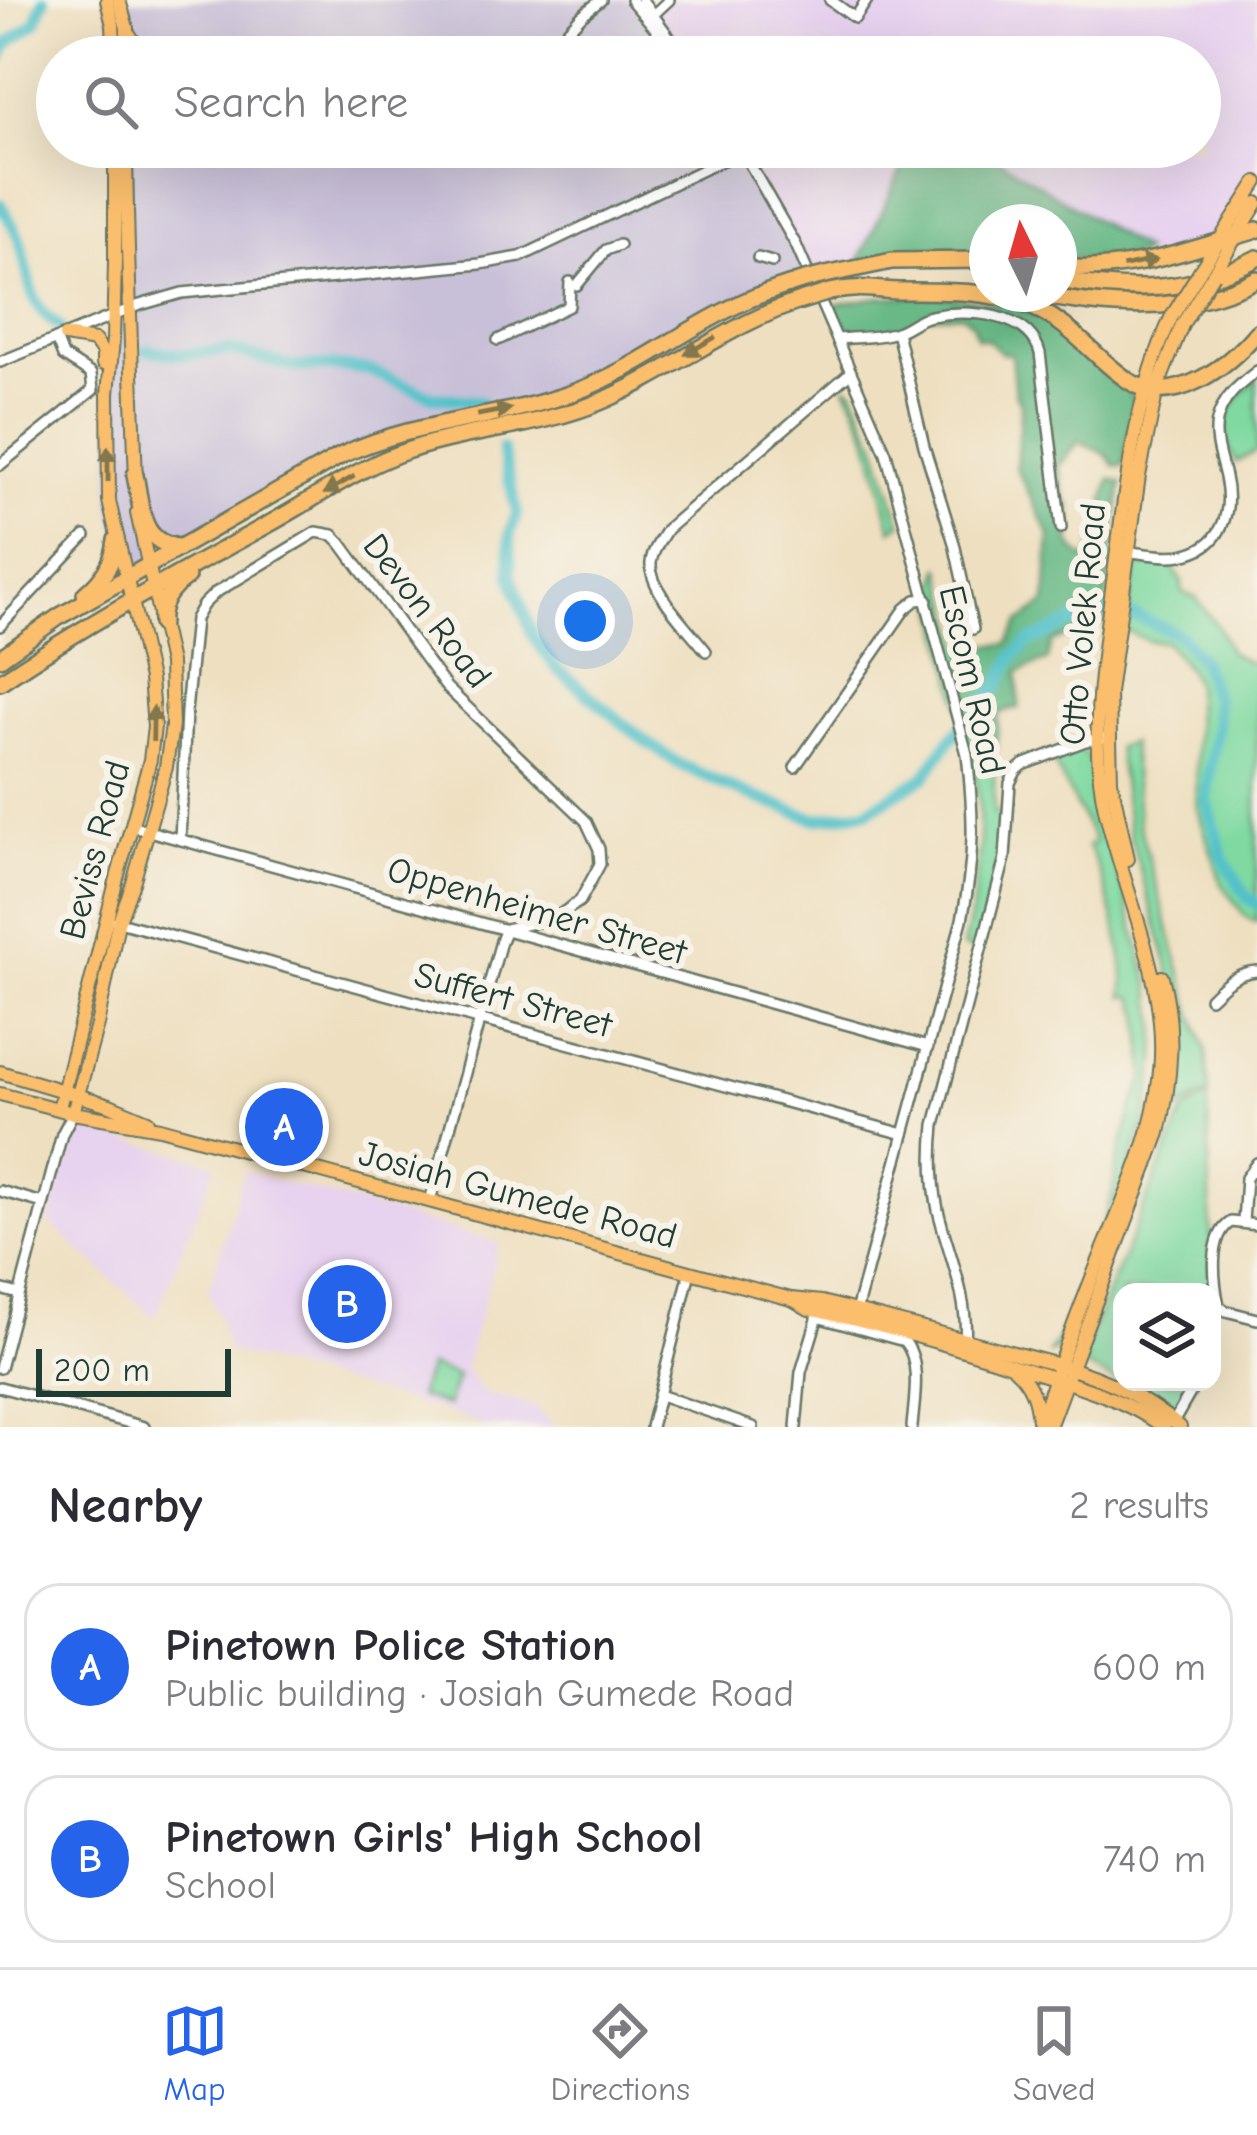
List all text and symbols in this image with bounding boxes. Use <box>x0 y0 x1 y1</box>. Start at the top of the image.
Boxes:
search box <box>36 36 1221 168</box>
icon: search <box>78 69 144 135</box>
text: Search here <box>174 76 408 128</box>
north arrow <box>969 204 1077 312</box>
one-way arrow <box>1122 252 1160 271</box>
one-way arrow <box>683 335 717 356</box>
one-way arrow <box>475 402 513 421</box>
one-way arrow <box>98 444 118 482</box>
one-way arrow <box>323 473 356 494</box>
street label: Otto Volek Road <box>1052 501 1114 747</box>
street label: Devon Road <box>354 526 500 696</box>
street label: Escom Road <box>930 582 1014 778</box>
your location <box>555 591 615 651</box>
one-way arrow <box>143 704 163 742</box>
street label: Beviss Road <box>51 756 139 944</box>
street label: Oppenheimer Street <box>383 849 693 974</box>
street label: Suffert Street <box>410 954 618 1046</box>
pin: A <box>245 1082 323 1172</box>
street label: Josiah Gumede Road <box>355 1133 681 1257</box>
pin: B <box>308 1259 386 1349</box>
map controls <box>1113 1283 1221 1391</box>
button: layers <box>1113 1283 1221 1391</box>
scale bar <box>36 1343 231 1396</box>
text: 200 m <box>54 1351 150 1389</box>
text: Nearby <box>48 1476 202 1535</box>
text: 2 results <box>1069 1483 1209 1528</box>
text: Pinetown Police Station <box>165 1619 616 1671</box>
text: A <box>79 1645 101 1690</box>
text: 600 m <box>1092 1645 1206 1690</box>
text: Public building · Josiah Gumede Road <box>165 1671 794 1716</box>
text: Pinetown Girls' High School <box>165 1811 703 1863</box>
text: B <box>78 1837 102 1882</box>
text: 740 m <box>1103 1837 1206 1882</box>
text: School <box>165 1863 276 1908</box>
tab: Map <box>162 1998 228 2108</box>
tab: Directions <box>551 1998 690 2108</box>
tab: Saved <box>1013 1998 1095 2108</box>

